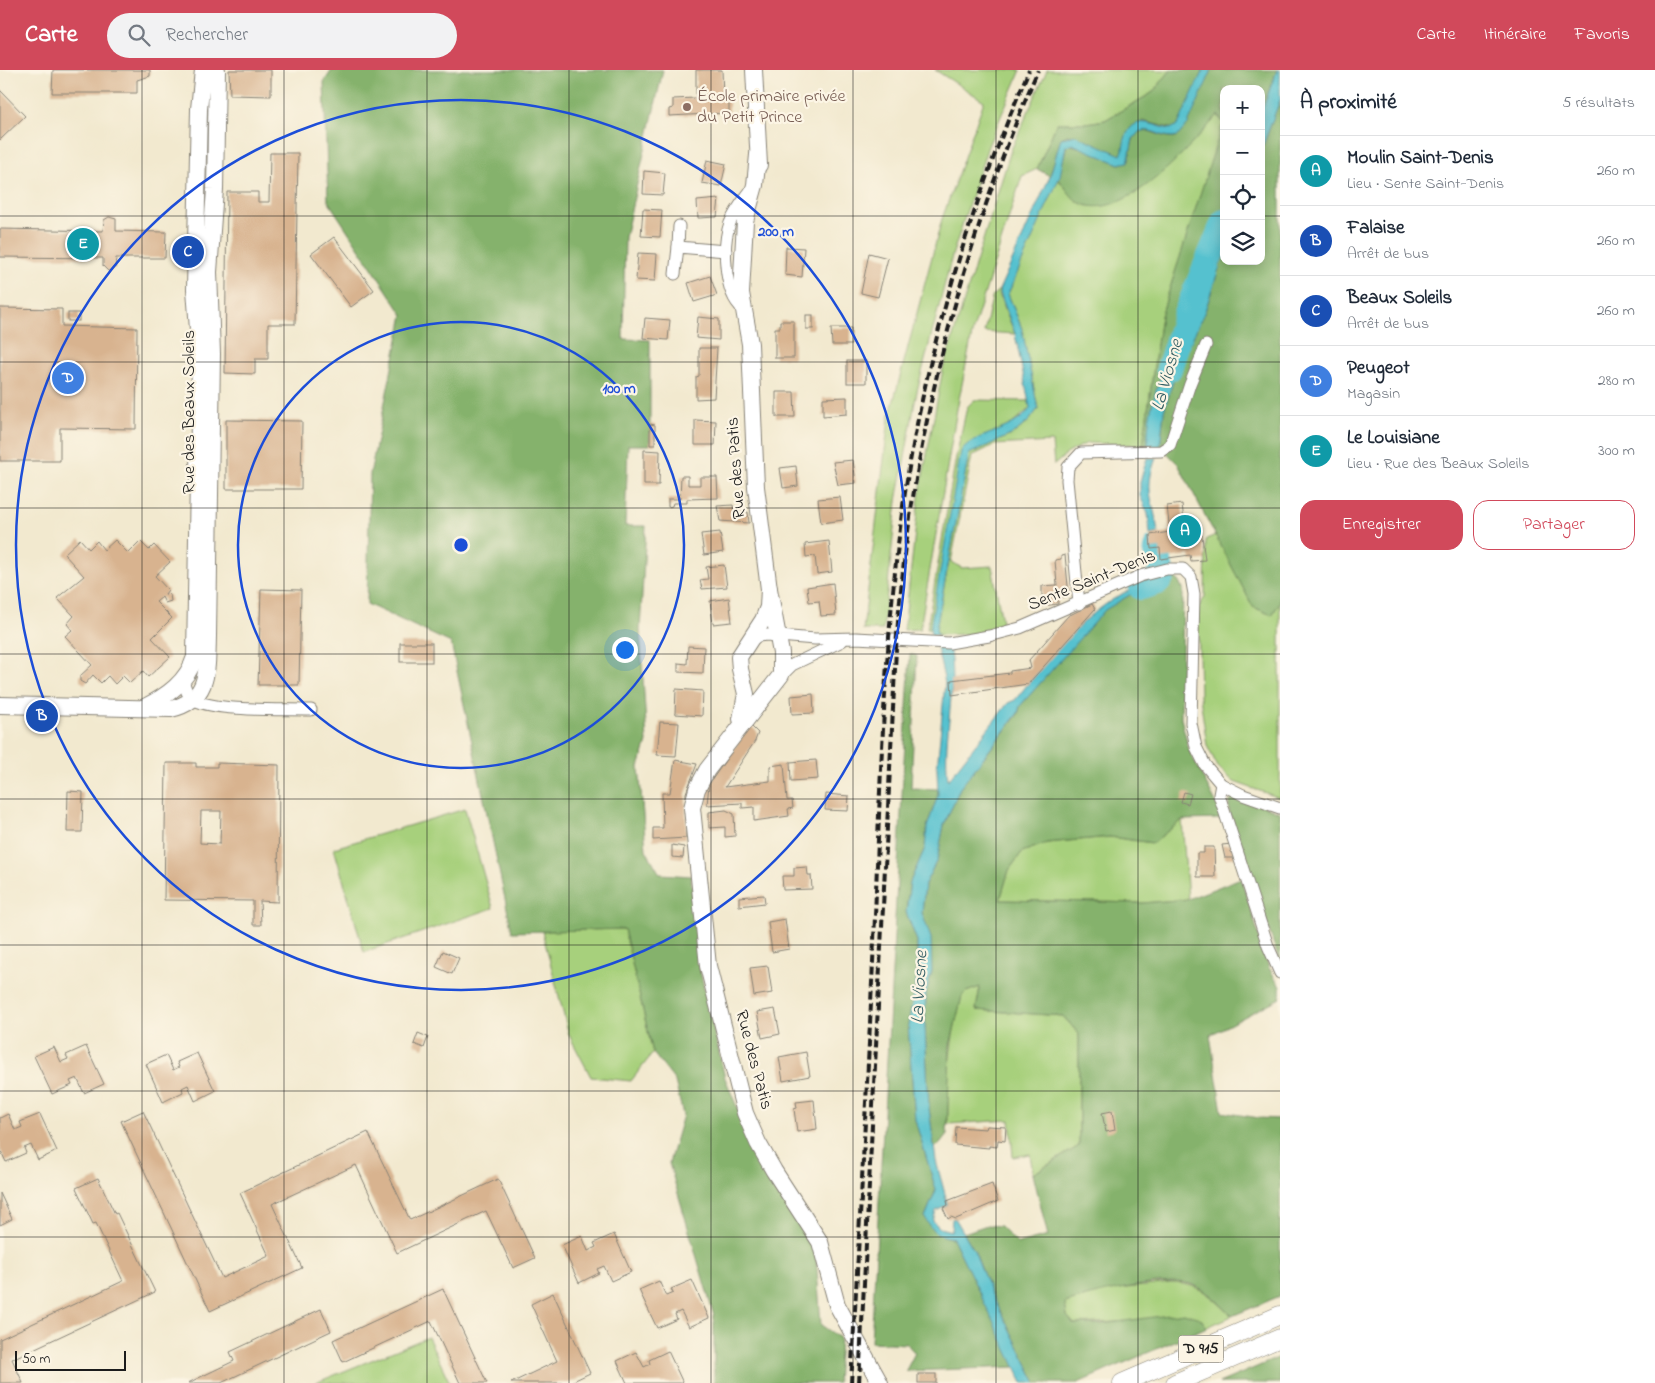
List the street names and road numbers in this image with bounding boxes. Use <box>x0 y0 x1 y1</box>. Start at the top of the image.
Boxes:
street label: Rue des Beaux Soleils <box>177 330 203 494</box>
street label: Rue des Patis <box>720 416 754 520</box>
street label: Sente Saint-Denis <box>1024 543 1160 619</box>
street label: Rue des Patis <box>727 1007 779 1113</box>
road number: D 915 <box>1178 1336 1224 1362</box>

